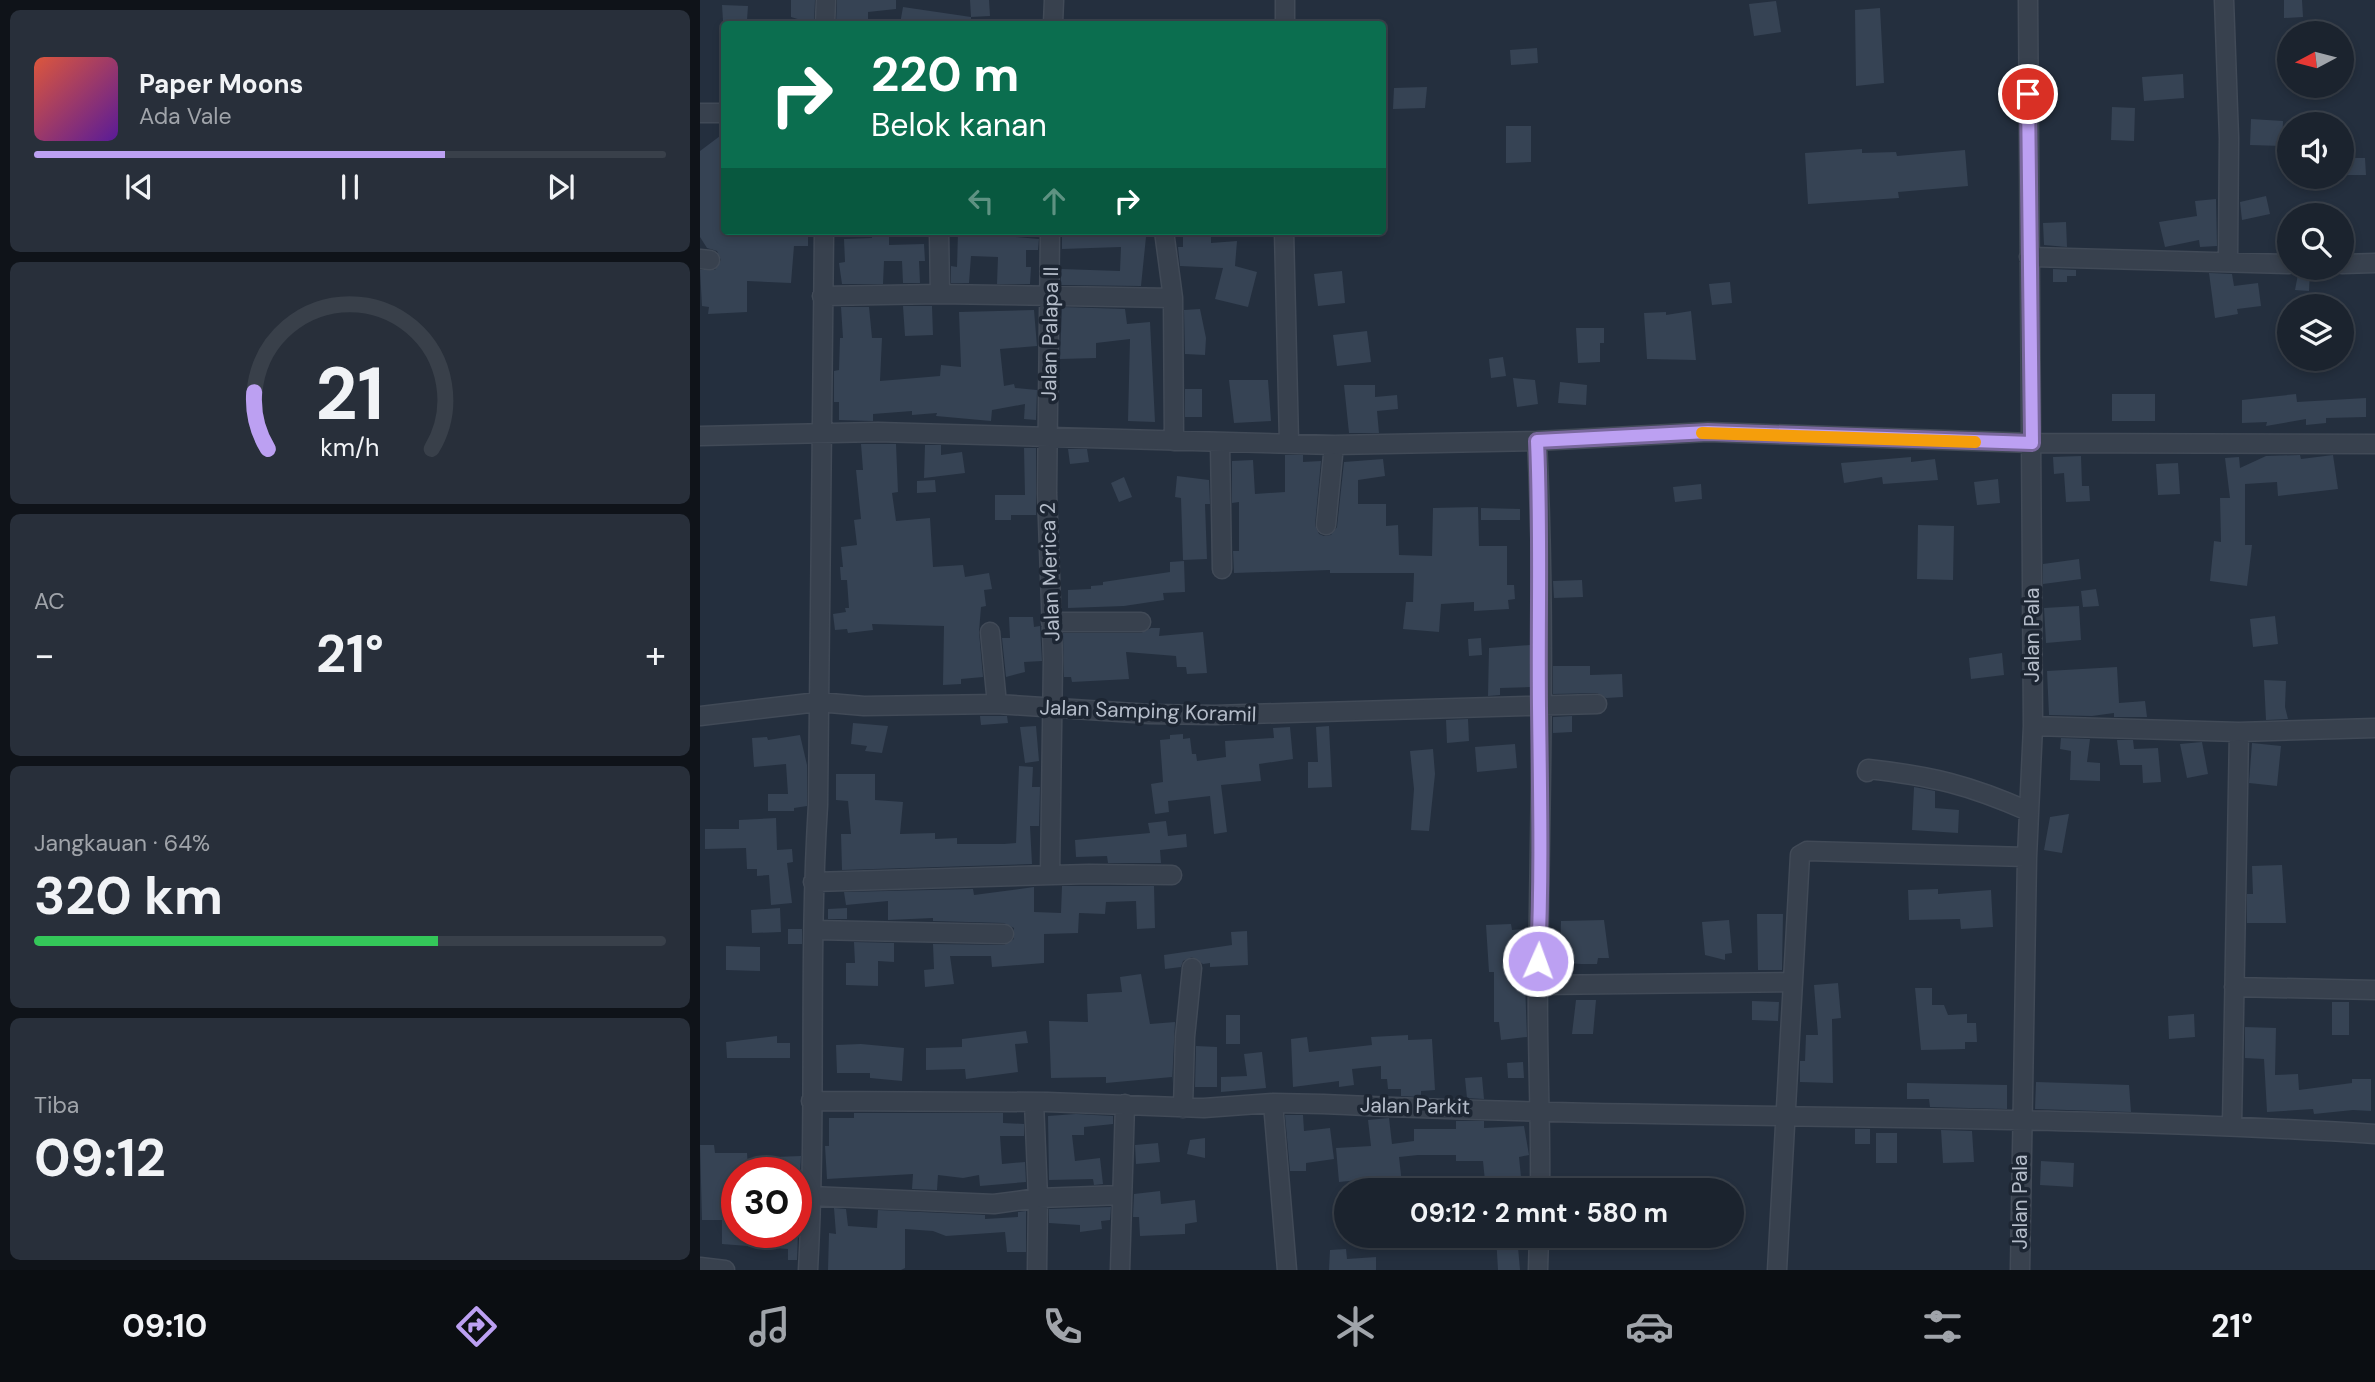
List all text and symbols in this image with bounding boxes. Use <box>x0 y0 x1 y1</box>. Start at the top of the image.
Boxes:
north arrow <box>2277 21 2354 98</box>
map controls <box>2277 21 2354 371</box>
text: 220 m <box>871 42 1019 106</box>
icon: right <box>756 49 847 140</box>
pin <box>1998 64 2058 124</box>
text: Paper Moons <box>139 67 303 101</box>
icon: arrive <box>2009 75 2047 113</box>
text: Ada Vale <box>139 101 232 131</box>
text: Belok kanan <box>871 104 1047 146</box>
button: sound <box>2277 112 2354 189</box>
icon: previous <box>120 168 158 206</box>
icon: pause <box>331 168 369 206</box>
icon: next <box>542 168 580 206</box>
icon: left <box>962 182 1000 220</box>
icon: ahead <box>1035 182 1073 220</box>
icon: right <box>1108 182 1146 220</box>
button: search <box>2277 203 2354 280</box>
street label: Jalan Palapa II <box>1035 266 1065 402</box>
button: layers <box>2277 294 2354 371</box>
text: 21 <box>316 347 384 442</box>
text: km/h <box>320 431 380 464</box>
street label: Jalan Merica 2 <box>1034 502 1066 642</box>
text: AC <box>34 586 65 616</box>
street label: Jalan Pala <box>2018 588 2046 682</box>
text: 21° <box>316 620 384 688</box>
text: − <box>34 630 55 680</box>
text: + <box>645 630 666 680</box>
street label: Jalan Samping Koramil <box>1039 693 1257 729</box>
text: Jangkauan · 64% <box>34 828 210 858</box>
text: 320 km <box>34 862 223 930</box>
position arrow <box>1501 924 1575 998</box>
text: Tiba <box>34 1090 79 1120</box>
street label: Jalan Parkit <box>1360 1091 1470 1121</box>
text: 09:12 <box>34 1124 166 1192</box>
street label: Jalan Pala <box>2006 1155 2034 1249</box>
speed limit sign: 30 <box>721 1157 812 1248</box>
text: 09:12 · 2 mnt · 580 m <box>1410 1196 1668 1230</box>
icon: directions <box>452 1302 501 1351</box>
icon: music <box>745 1302 794 1351</box>
icon: phone <box>1038 1302 1087 1351</box>
icon: climate <box>1331 1302 1380 1351</box>
icon: car <box>1625 1302 1674 1351</box>
icon: filters <box>1918 1302 1967 1351</box>
text: 09:10 <box>122 1305 207 1347</box>
text: 21° <box>2211 1305 2253 1347</box>

